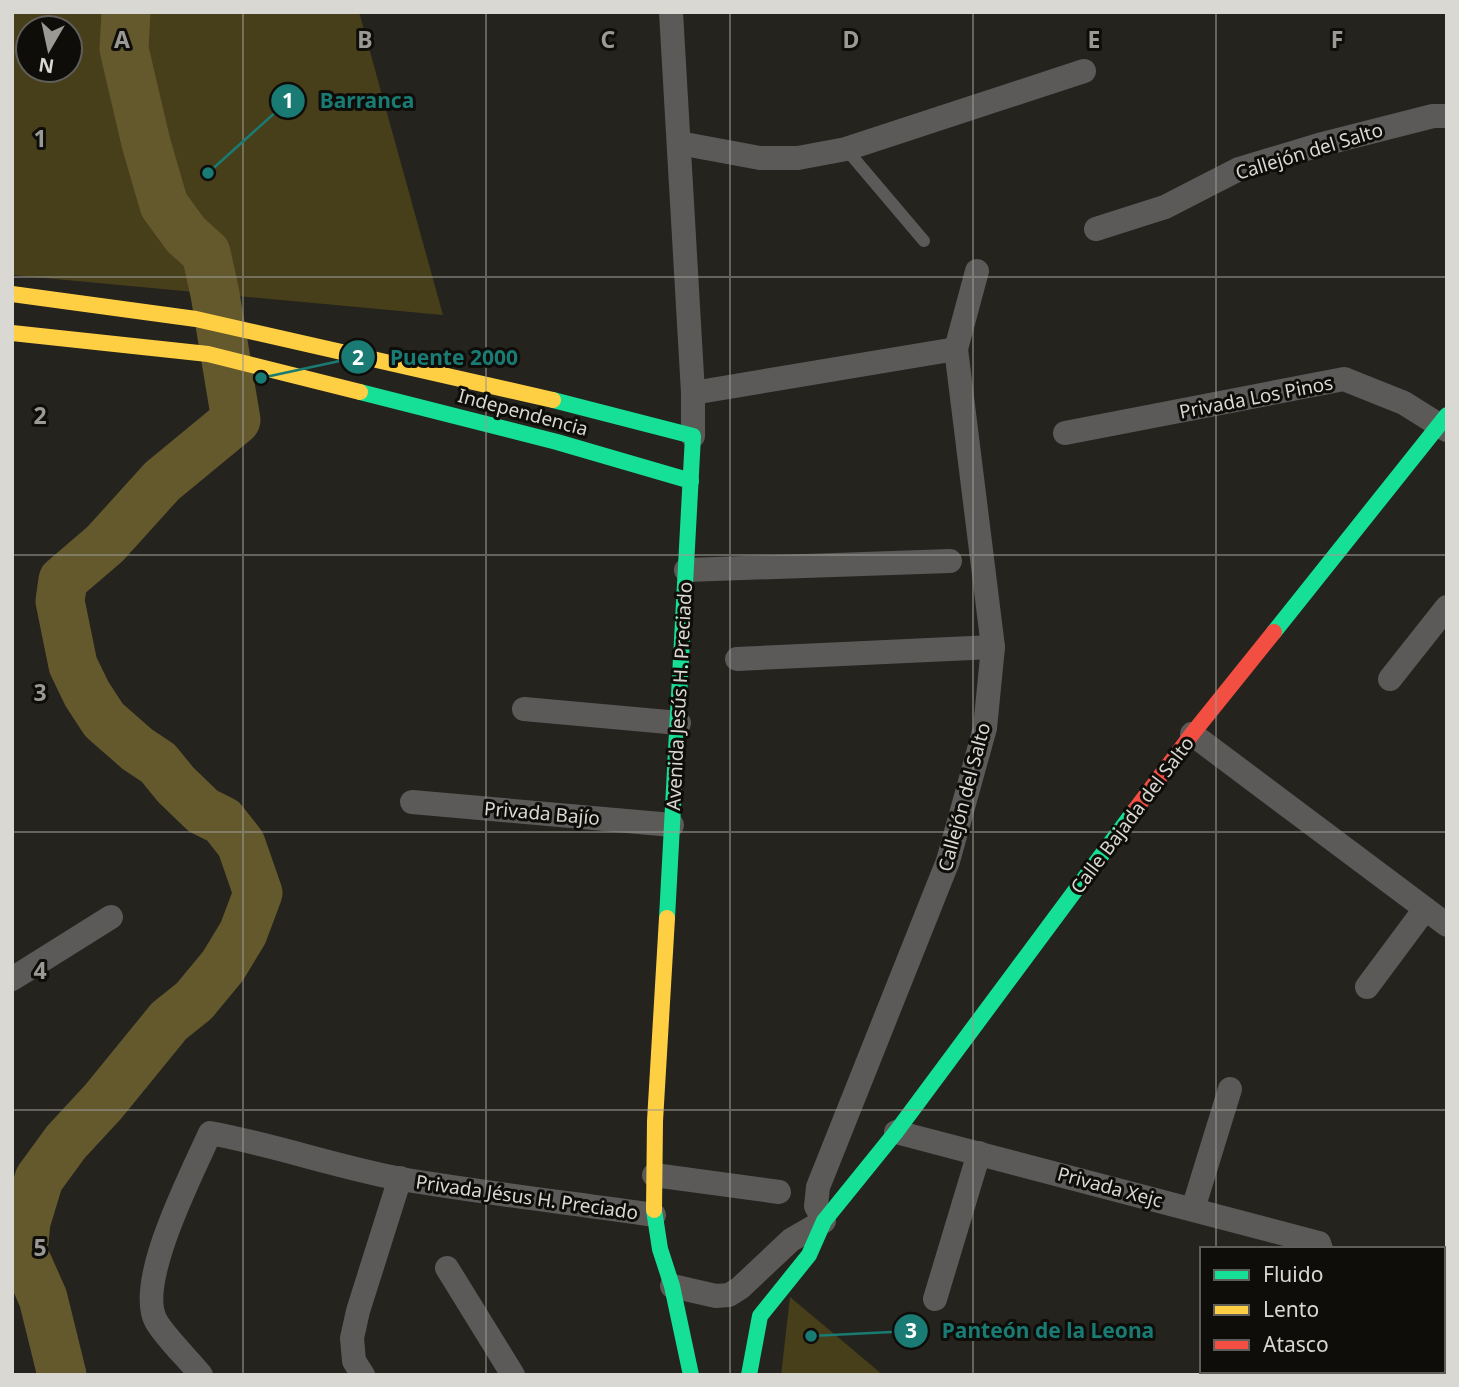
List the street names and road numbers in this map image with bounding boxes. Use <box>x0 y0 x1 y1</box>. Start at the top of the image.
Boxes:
street label: Callejón del Salto <box>1232 116 1386 186</box>
street label: Privada Los Pinos <box>1177 369 1335 425</box>
street label: Independencia <box>455 382 591 442</box>
street label: Avenida Jesús H. Preciado <box>660 581 698 811</box>
street label: Callejón del Salto <box>932 720 996 874</box>
street label: Calle Bajada del Salto <box>1064 731 1200 899</box>
street label: Privada Bajío <box>483 795 601 831</box>
street label: Privada Xejc <box>1055 1161 1165 1213</box>
street label: Privada Jésus H. Preciado <box>414 1169 640 1225</box>

